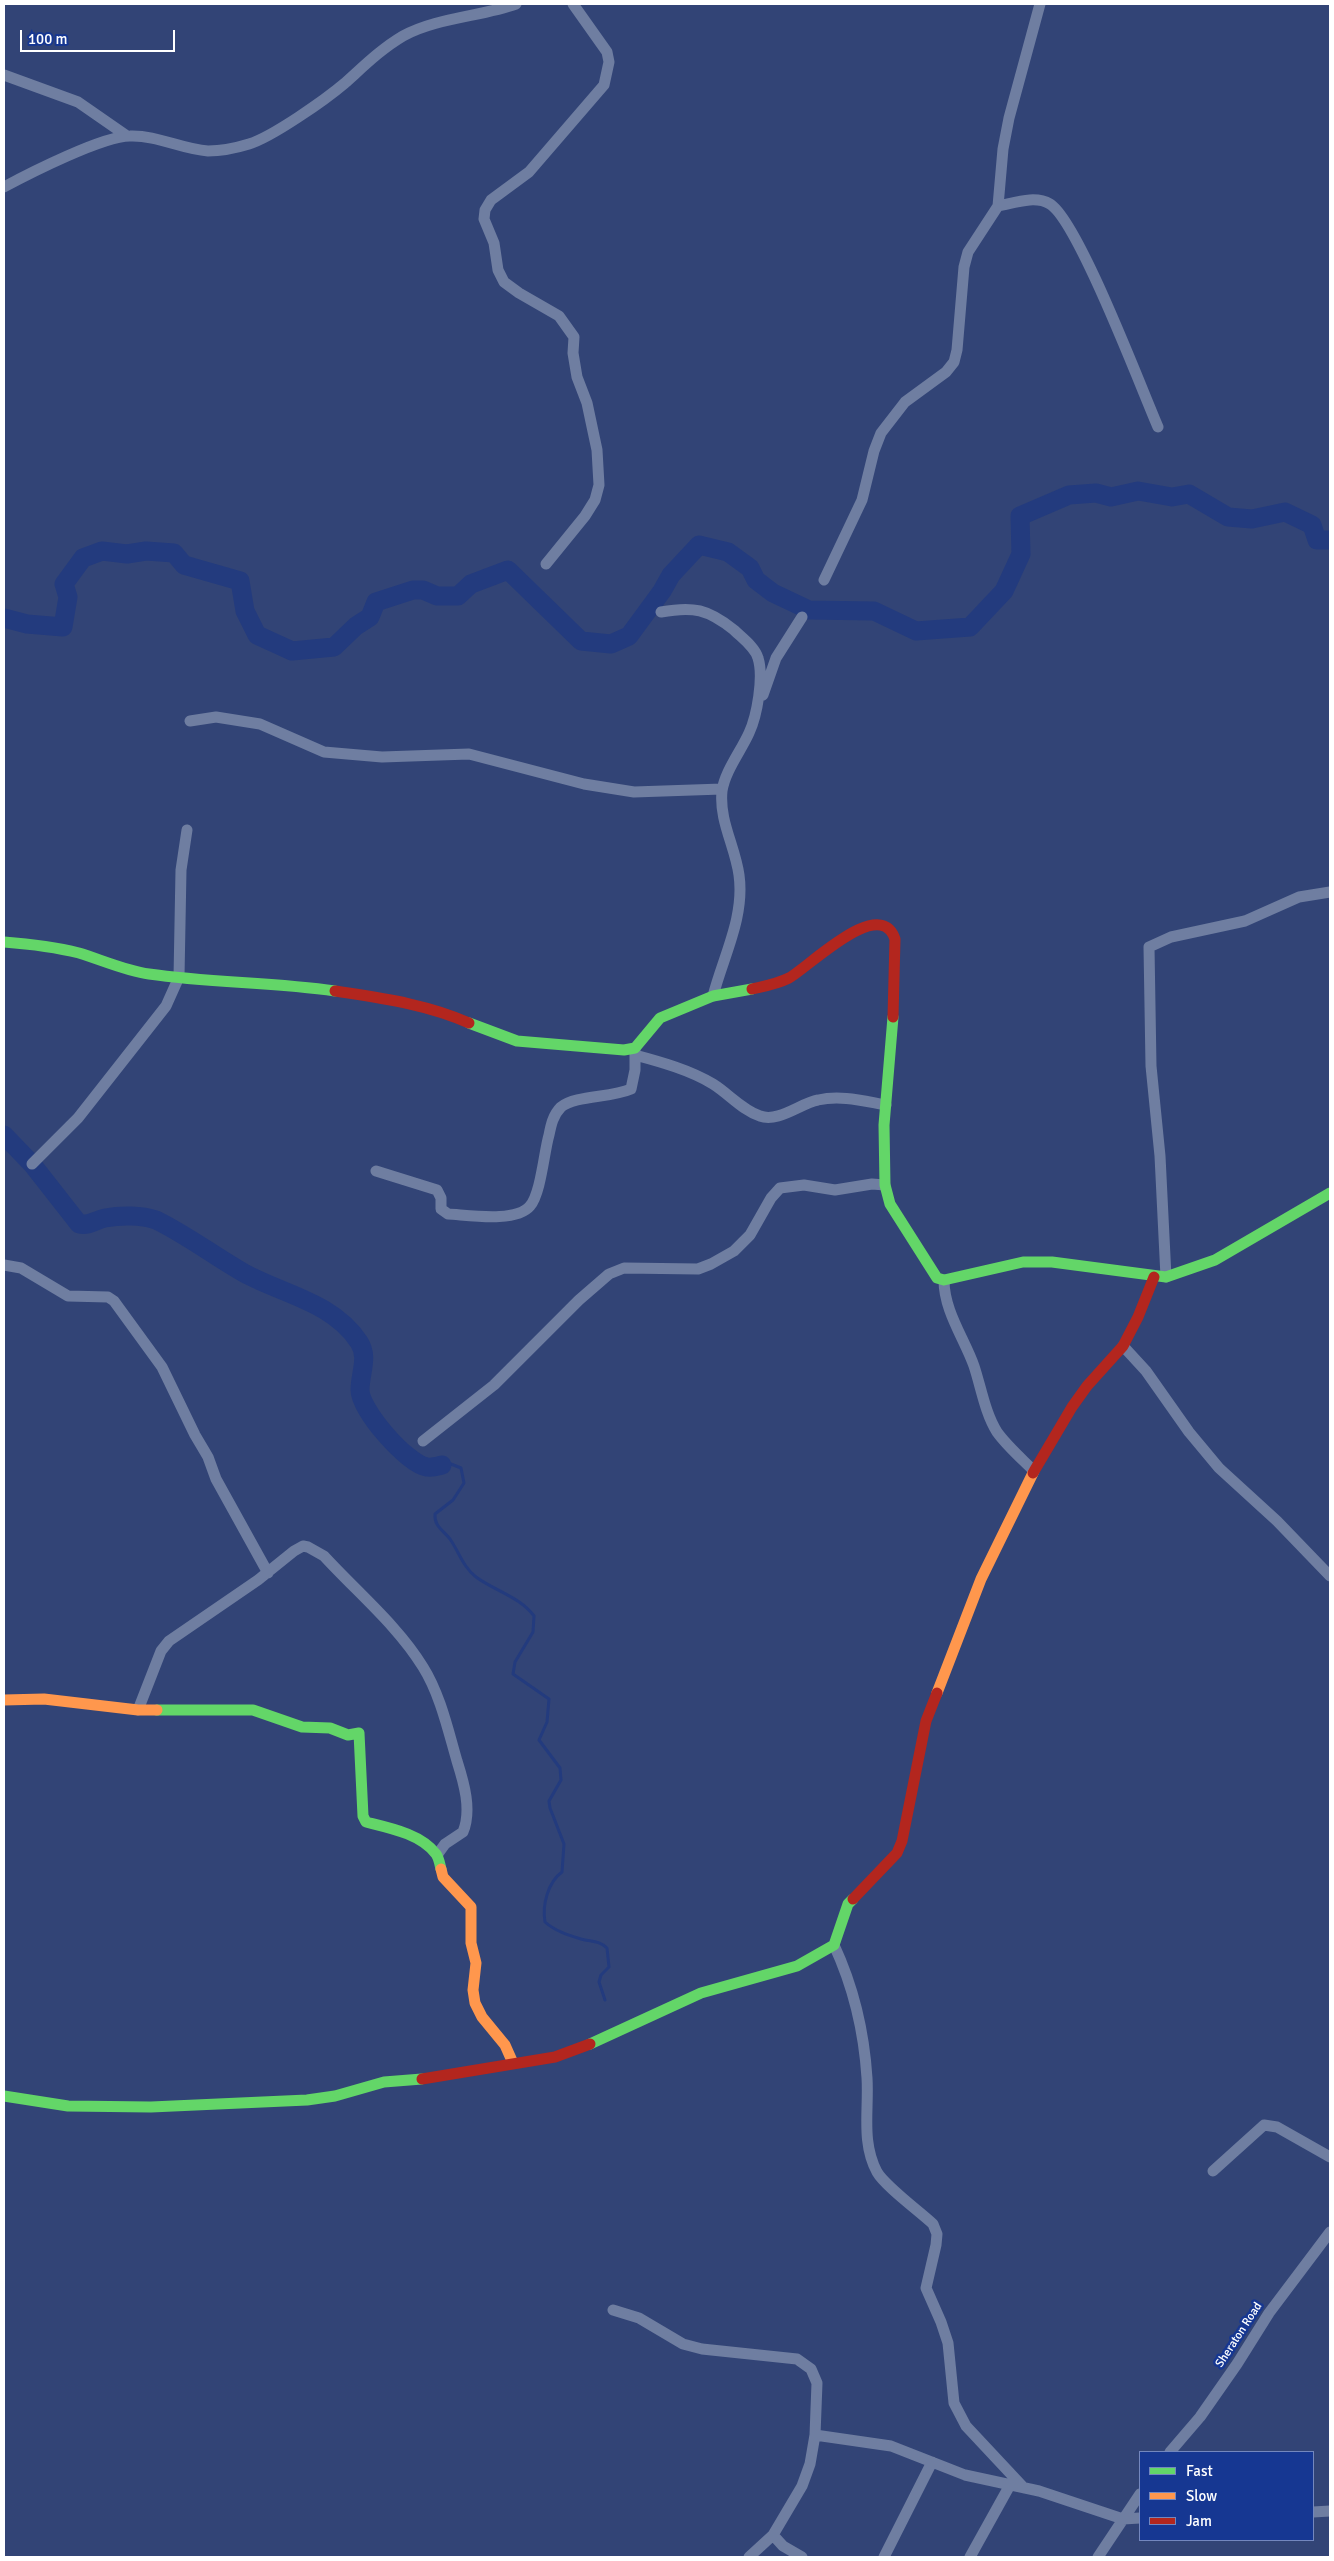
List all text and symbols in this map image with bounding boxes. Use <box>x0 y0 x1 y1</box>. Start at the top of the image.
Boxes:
scale bar <box>22 20 178 52</box>
text: 100 m <box>28 30 68 48</box>
street label: Sheraton Road <box>1213 2300 1265 2370</box>
legend <box>1139 2451 1314 2541</box>
text: Fast <box>1186 2462 1213 2480</box>
text: Slow <box>1186 2487 1217 2505</box>
text: Jam <box>1186 2512 1212 2530</box>

